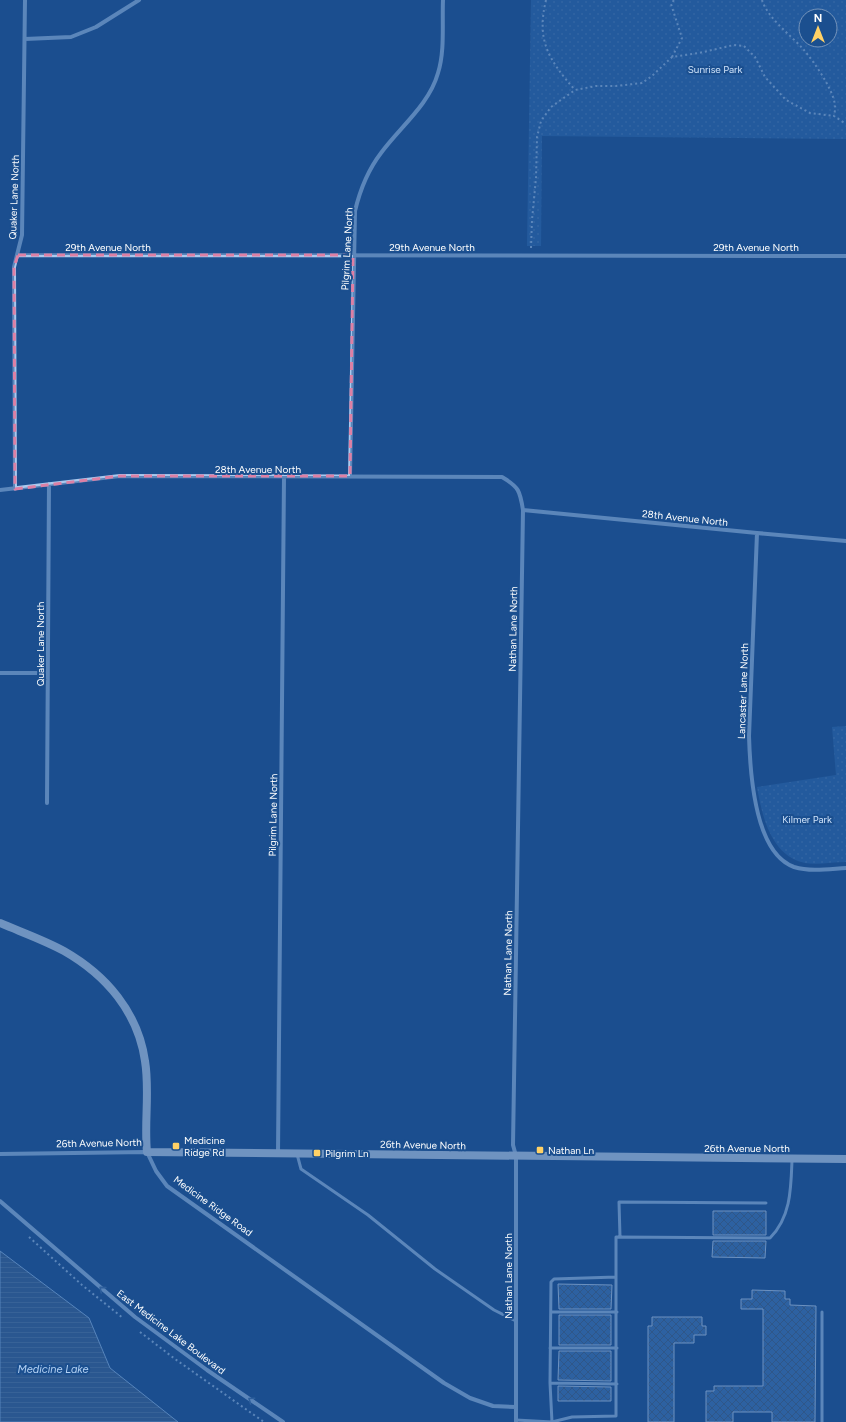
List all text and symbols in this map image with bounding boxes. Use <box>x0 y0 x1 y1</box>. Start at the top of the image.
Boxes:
north arrow <box>798 8 838 48</box>
text: N <box>814 12 822 25</box>
park label: Sunrise Park <box>688 63 742 76</box>
street label: Quaker Lane North <box>6 154 22 240</box>
street label: Pilgrim Lane North <box>338 207 356 291</box>
street label: 29th Avenue North <box>65 241 151 254</box>
street label: 29th Avenue North <box>389 241 475 254</box>
street label: 29th Avenue North <box>713 241 799 254</box>
street label: 28th Avenue North <box>215 463 301 476</box>
street label: 28th Avenue North <box>641 507 729 529</box>
street label: Nathan Lane North <box>506 586 520 672</box>
street label: Quaker Lane North <box>34 601 47 686</box>
street label: Lancaster Lane North <box>735 642 751 739</box>
street label: Pilgrim Lane North <box>266 773 280 857</box>
park label: Kilmer Park <box>782 813 832 826</box>
street label: Nathan Lane North <box>501 910 515 996</box>
place label: Medicine Ridge Rd <box>184 1134 225 1159</box>
street label: 26th Avenue North <box>56 1136 142 1150</box>
street label: 26th Avenue North <box>380 1138 466 1152</box>
marker: Medicine Ridge Rd <box>171 1141 181 1151</box>
street label: 26th Avenue North <box>704 1142 790 1155</box>
place label: Nathan Ln <box>548 1144 595 1157</box>
marker: Nathan Ln <box>535 1145 545 1155</box>
place label: Pilgrim Ln <box>325 1147 369 1160</box>
marker: Pilgrim Ln <box>312 1148 322 1158</box>
street label: Medicine Ridge Road <box>171 1173 255 1239</box>
street label: Nathan Lane North <box>502 1233 515 1319</box>
one-way arrow <box>99 1286 107 1293</box>
street label: East Medicine Lake Boulevard <box>114 1287 228 1377</box>
water label: Medicine Lake <box>17 1363 89 1376</box>
one-way arrow <box>248 1397 255 1405</box>

